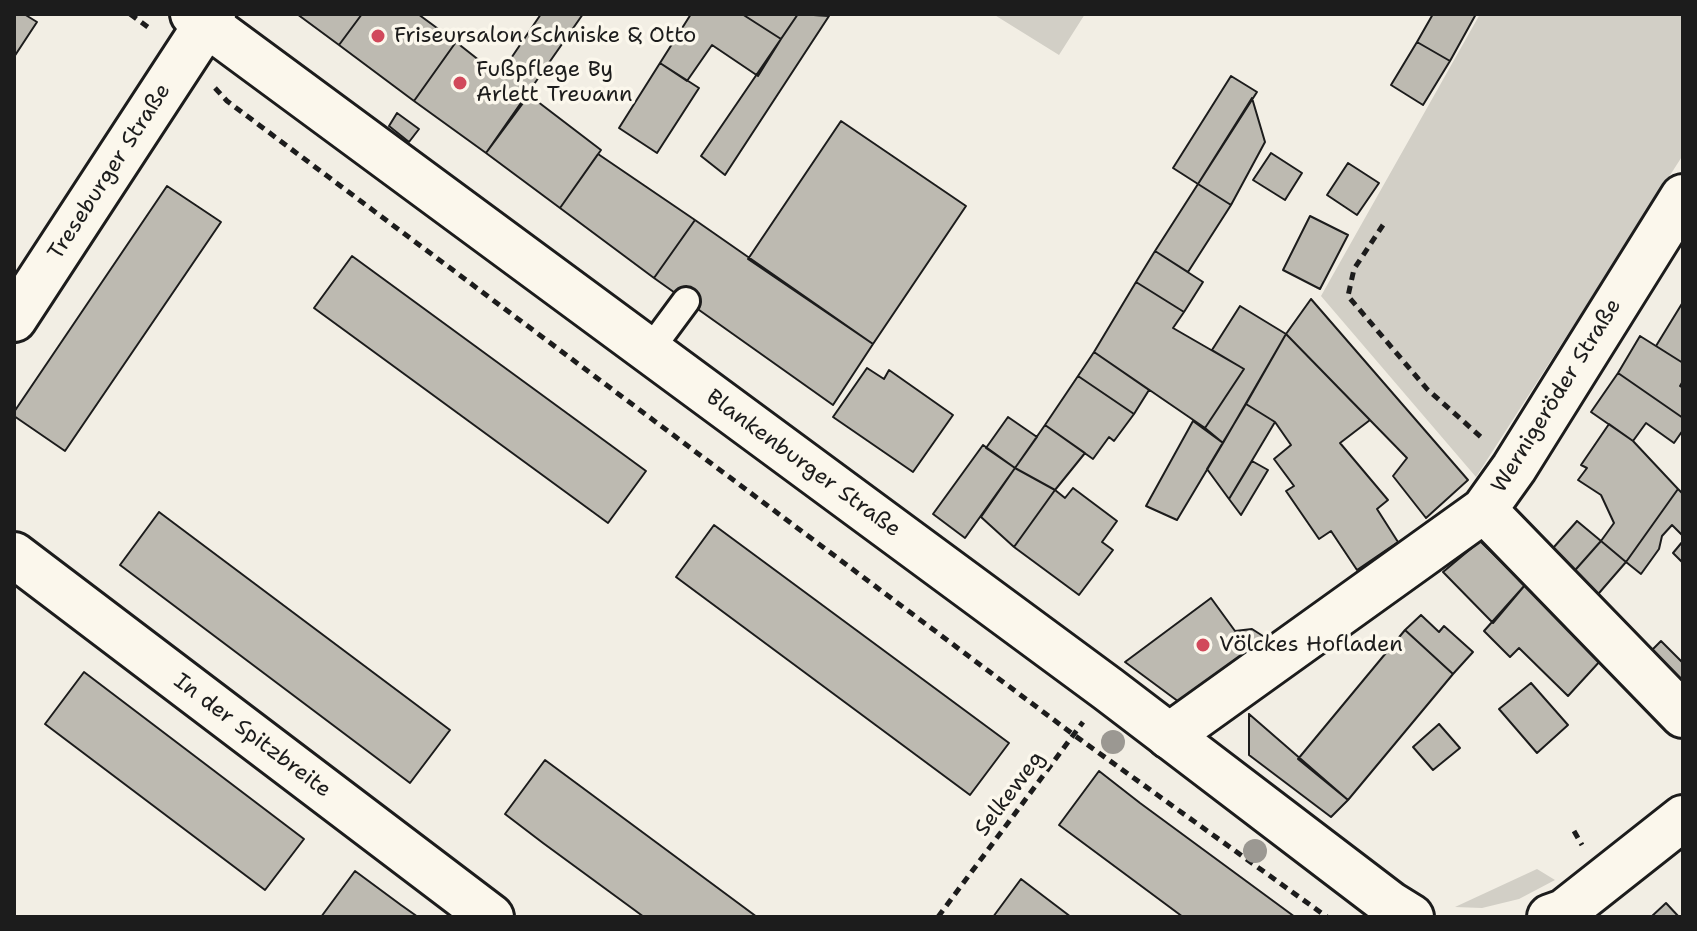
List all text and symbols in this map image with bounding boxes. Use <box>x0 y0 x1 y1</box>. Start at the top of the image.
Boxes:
place label: Friseursalon Schniske & Otto <box>394 23 696 49</box>
marker: Friseursalon Schniske & Otto <box>369 27 387 45</box>
place label: Fußpflege By Arlett Treuann <box>476 57 633 108</box>
marker: Fußpflege By Arlett Treuann <box>451 74 469 92</box>
street label: Treseburger Straße <box>43 79 177 265</box>
street label: Wernigeröder Straße <box>1487 294 1627 498</box>
street label: Blankenburger Straße <box>701 385 905 543</box>
place label: Völckes Hofladen <box>1219 632 1403 658</box>
marker: Völckes Hofladen <box>1194 636 1212 654</box>
street label: In der Spitzbreite <box>168 668 336 804</box>
street label: Selkeweg <box>970 746 1050 842</box>

